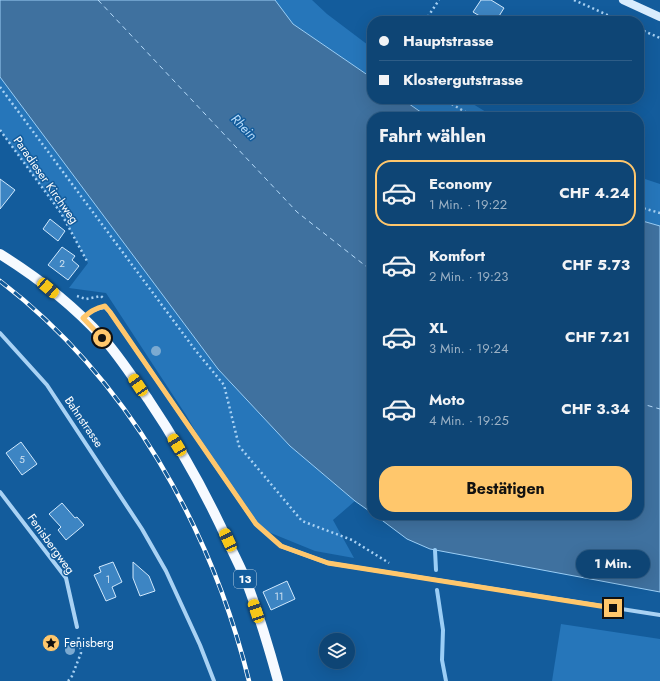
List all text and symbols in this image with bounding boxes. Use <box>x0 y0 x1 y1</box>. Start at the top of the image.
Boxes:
text: Hauptstrasse <box>403 30 494 52</box>
text: Klostergutstrasse <box>403 69 523 91</box>
water label: Rhein <box>227 110 262 145</box>
text: Fahrt wählen <box>379 123 486 149</box>
street label: Paradieser Kirchweg <box>9 132 83 228</box>
text: Economy <box>429 173 492 195</box>
icon: car <box>381 175 417 211</box>
text: CHF 4.24 <box>559 182 630 204</box>
text: 1 Min. · 19:22 <box>429 195 507 214</box>
text: Komfort <box>429 245 485 267</box>
icon: car <box>381 247 417 283</box>
text: CHF 5.73 <box>562 254 630 276</box>
house number: 2 <box>59 256 65 271</box>
text: 2 Min. · 19:23 <box>429 267 508 286</box>
car <box>35 276 61 300</box>
text: XL <box>429 317 447 339</box>
icon: car <box>381 319 417 355</box>
text: CHF 7.21 <box>565 326 630 348</box>
route start <box>93 329 111 347</box>
text: 3 Min. · 19:24 <box>429 339 509 358</box>
car <box>126 372 150 398</box>
text: Moto <box>429 389 465 411</box>
icon: car <box>381 391 417 427</box>
street label: Bahnstrasse <box>60 393 108 451</box>
text: CHF 3.34 <box>561 398 630 420</box>
text: 4 Min. · 19:25 <box>429 411 509 430</box>
car <box>166 432 188 458</box>
house number: 5 <box>19 452 25 467</box>
button: Bestätigen <box>379 466 632 512</box>
street label: Fenisbergweg <box>23 510 79 578</box>
car <box>217 527 239 553</box>
callout: 1 Min. <box>576 550 650 578</box>
text: 1 Min. <box>594 554 632 573</box>
road number: 13 <box>234 570 256 588</box>
house number: 1 <box>106 572 110 587</box>
house number: 11 <box>275 589 284 604</box>
car <box>246 598 266 624</box>
route end <box>604 599 622 617</box>
place icon: Fenisberg <box>41 633 61 653</box>
map controls <box>319 633 355 669</box>
button: layers <box>319 633 355 669</box>
place label: Fenisberg <box>64 634 114 652</box>

